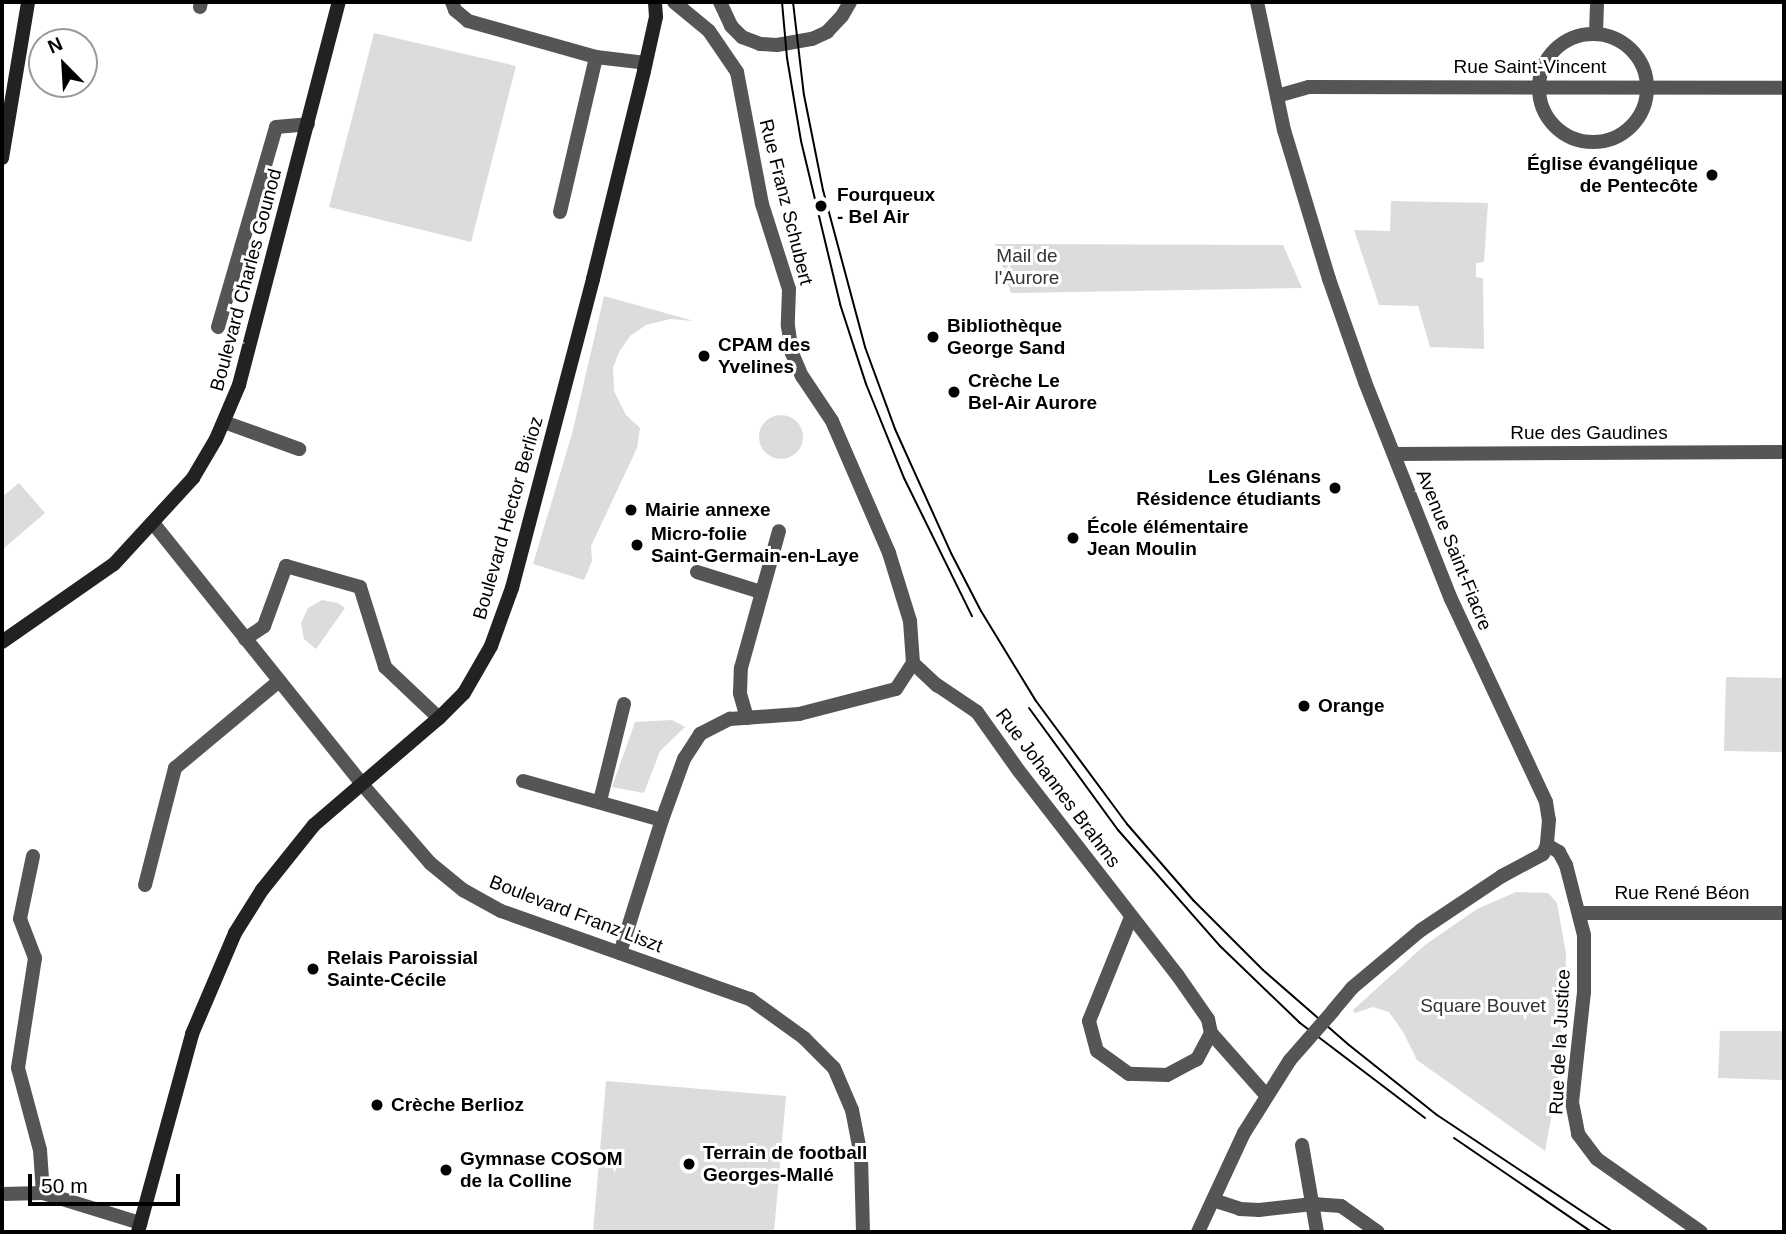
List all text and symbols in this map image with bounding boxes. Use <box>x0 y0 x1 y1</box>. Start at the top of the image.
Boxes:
north arrow <box>28 28 98 98</box>
text: N <box>45 33 66 58</box>
street label: Rue Saint-Vincent <box>1454 56 1606 78</box>
street label: Rue Franz Schubert <box>754 117 818 287</box>
place label: Église évangélique de Pentecôte <box>1527 153 1698 197</box>
street label: Boulevard Charles Gounod <box>205 166 287 394</box>
marker: Église évangélique de Pentecôte <box>1704 167 1720 183</box>
place label: Fourqueux - Bel Air <box>837 184 935 228</box>
marker: Fourqueux - Bel Air <box>811 196 831 216</box>
park label: Mail de l'Aurore <box>995 245 1059 289</box>
place label: Bibliothèque George Sand <box>947 315 1065 359</box>
marker: Bibliothèque George Sand <box>925 329 941 345</box>
place label: CPAM des Yvelines <box>718 334 811 378</box>
marker: CPAM des Yvelines <box>696 348 712 364</box>
place label: Crèche Le Bel-Air Aurore <box>968 370 1098 414</box>
marker: Crèche Le Bel-Air Aurore <box>946 384 962 400</box>
street label: Boulevard Hector Berlioz <box>468 414 548 622</box>
street label: Rue des Gaudines <box>1510 422 1668 444</box>
place label: Les Glénans Résidence étudiants <box>1136 466 1321 510</box>
street label: Avenue Saint-Fiacre <box>1411 466 1497 634</box>
marker: Les Glénans Résidence étudiants <box>1327 480 1343 496</box>
place label: Mairie annexe <box>645 499 771 521</box>
marker: Mairie annexe <box>623 502 639 518</box>
place label: École élémentaire Jean Moulin <box>1087 516 1249 560</box>
place label: Micro-folie Saint-Germain-en-Laye <box>651 523 859 567</box>
marker: École élémentaire Jean Moulin <box>1065 530 1081 546</box>
marker: Micro-folie Saint-Germain-en-Laye <box>629 537 645 553</box>
place label: Orange <box>1318 695 1385 717</box>
marker: Orange <box>1296 698 1312 714</box>
street label: Rue Johannes Brahms <box>991 704 1125 872</box>
street label: Boulevard Franz Liszt <box>486 870 666 958</box>
street label: Rue René Béon <box>1614 882 1750 904</box>
place label: Relais Paroissial Sainte-Cécile <box>327 947 478 991</box>
marker: Relais Paroissial Sainte-Cécile <box>305 961 321 977</box>
street label: Rue de la Justice <box>1545 969 1575 1115</box>
park label: Square Bouvet <box>1420 995 1546 1017</box>
place label: Crèche Berlioz <box>391 1094 524 1116</box>
marker: Crèche Berlioz <box>369 1097 385 1113</box>
place label: Terrain de football Georges-Mallé <box>703 1142 867 1186</box>
place label: Gymnase COSOM de la Colline <box>460 1148 623 1192</box>
marker: Terrain de football Georges-Mallé <box>681 1156 697 1172</box>
scale bar <box>32 1160 184 1204</box>
marker: Gymnase COSOM de la Colline <box>438 1162 454 1178</box>
text: 50 m <box>41 1174 88 1197</box>

